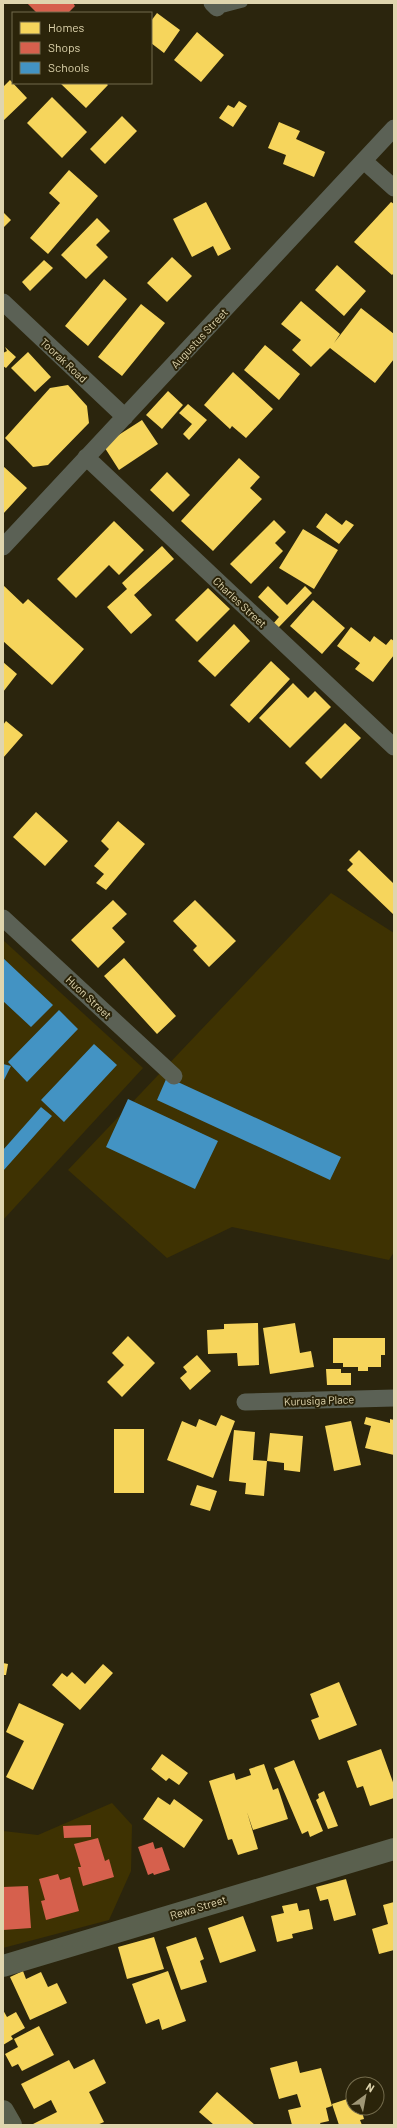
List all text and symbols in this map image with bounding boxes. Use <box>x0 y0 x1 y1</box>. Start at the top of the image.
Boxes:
legend <box>12 12 152 84</box>
text: Homes <box>48 20 85 34</box>
text: Shops <box>48 40 81 54</box>
text: Schools <box>48 60 89 74</box>
street label: Augustus Street <box>168 305 230 371</box>
street label: Toorak Road <box>38 335 90 385</box>
street label: Charles Street <box>211 574 269 630</box>
street label: Huon Street <box>64 973 114 1021</box>
street label: Kurusiga Place <box>284 1392 355 1408</box>
street label: Rewa Street <box>168 1892 228 1922</box>
north arrow <box>345 2076 385 2116</box>
text: N <box>364 2080 377 2095</box>

